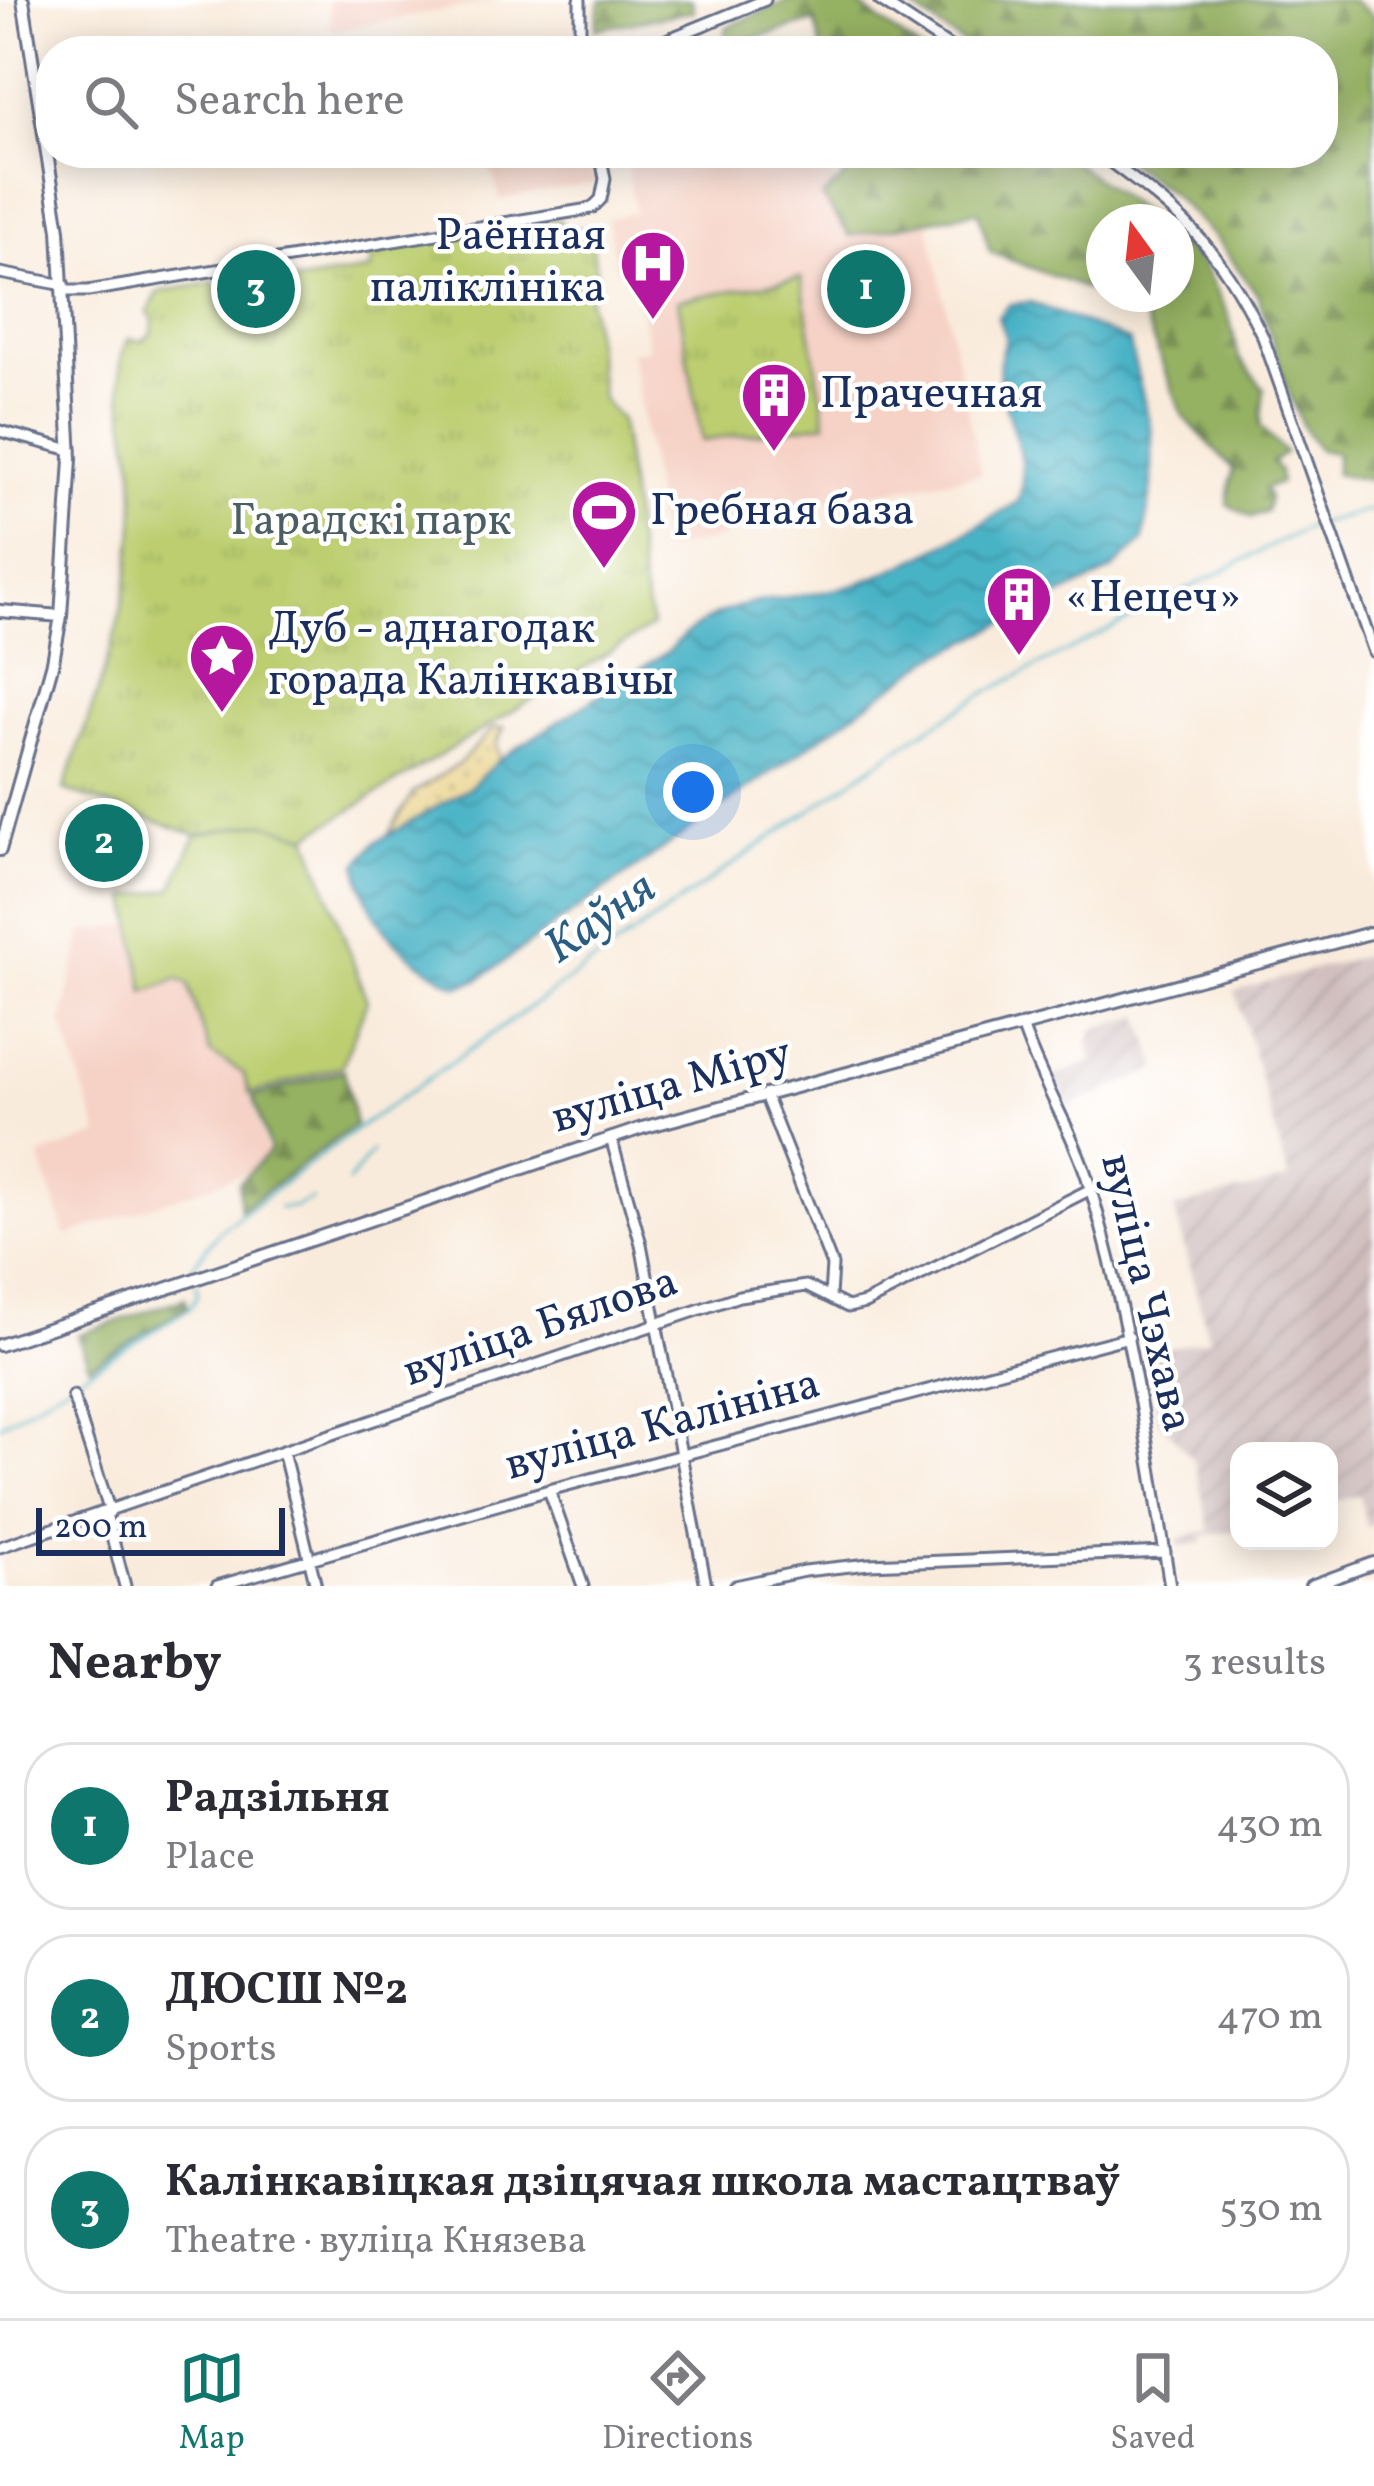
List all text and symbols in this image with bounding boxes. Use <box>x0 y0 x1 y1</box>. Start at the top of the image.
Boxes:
search box <box>36 36 1338 168</box>
icon: search <box>78 69 144 135</box>
text: Search here <box>174 71 405 134</box>
north arrow <box>1086 204 1194 312</box>
place label: Раённая паліклініка <box>370 206 606 321</box>
hospital icon: Раённая паліклініка <box>618 228 688 322</box>
pin: 3 <box>217 244 295 334</box>
pin: 1 <box>827 244 905 334</box>
building icon: Прачечная <box>739 360 809 454</box>
place label: Прачечная <box>820 364 1043 427</box>
sports icon: Гребная база <box>569 477 639 571</box>
place label: Гребная база <box>650 481 915 544</box>
park label: Гарадскі парк <box>231 491 511 554</box>
building icon: «Нецеч» <box>984 564 1054 658</box>
place label: «Нецеч» <box>1066 568 1241 631</box>
place label: Дуб - аднагодак горада Калінкавічы <box>268 599 674 714</box>
place icon: Дуб - аднагодак горада Калінкавічы <box>187 621 257 715</box>
your location <box>663 762 723 822</box>
pin: 2 <box>65 798 143 888</box>
water label: Каўня <box>532 857 670 981</box>
street label: вуліца Міру <box>545 1023 799 1151</box>
street label: вуліца Чэхава <box>1082 1148 1208 1438</box>
street label: вуліца Бялова <box>395 1252 687 1404</box>
street label: вуліца Калініна <box>499 1354 827 1498</box>
map controls <box>1230 1442 1338 1550</box>
button: layers <box>1230 1442 1338 1550</box>
scale bar <box>36 1502 285 1555</box>
text: 200 m <box>54 1506 148 1552</box>
text: Nearby <box>48 1629 222 1700</box>
text: 3 results <box>1183 1637 1326 1691</box>
text: Радзільня <box>165 1768 390 1831</box>
text: 1 <box>82 1799 98 1853</box>
text: 430 m <box>1216 1799 1323 1853</box>
text: Place <box>165 1831 255 1885</box>
text: ДЮСШ №2 <box>165 1960 408 2023</box>
text: 2 <box>80 1991 100 2045</box>
text: 470 m <box>1217 1991 1323 2045</box>
text: Sports <box>165 2023 276 2077</box>
text: Калінкавіцкая дзіцячая школа мастацтваў <box>165 2152 1120 2215</box>
text: 3 <box>80 2183 100 2237</box>
text: 530 m <box>1219 2183 1323 2237</box>
text: Theatre · вуліца Князева <box>165 2215 587 2269</box>
tab: Map <box>179 2345 245 2463</box>
tab: Directions <box>602 2345 753 2463</box>
tab: Saved <box>1110 2345 1195 2463</box>

